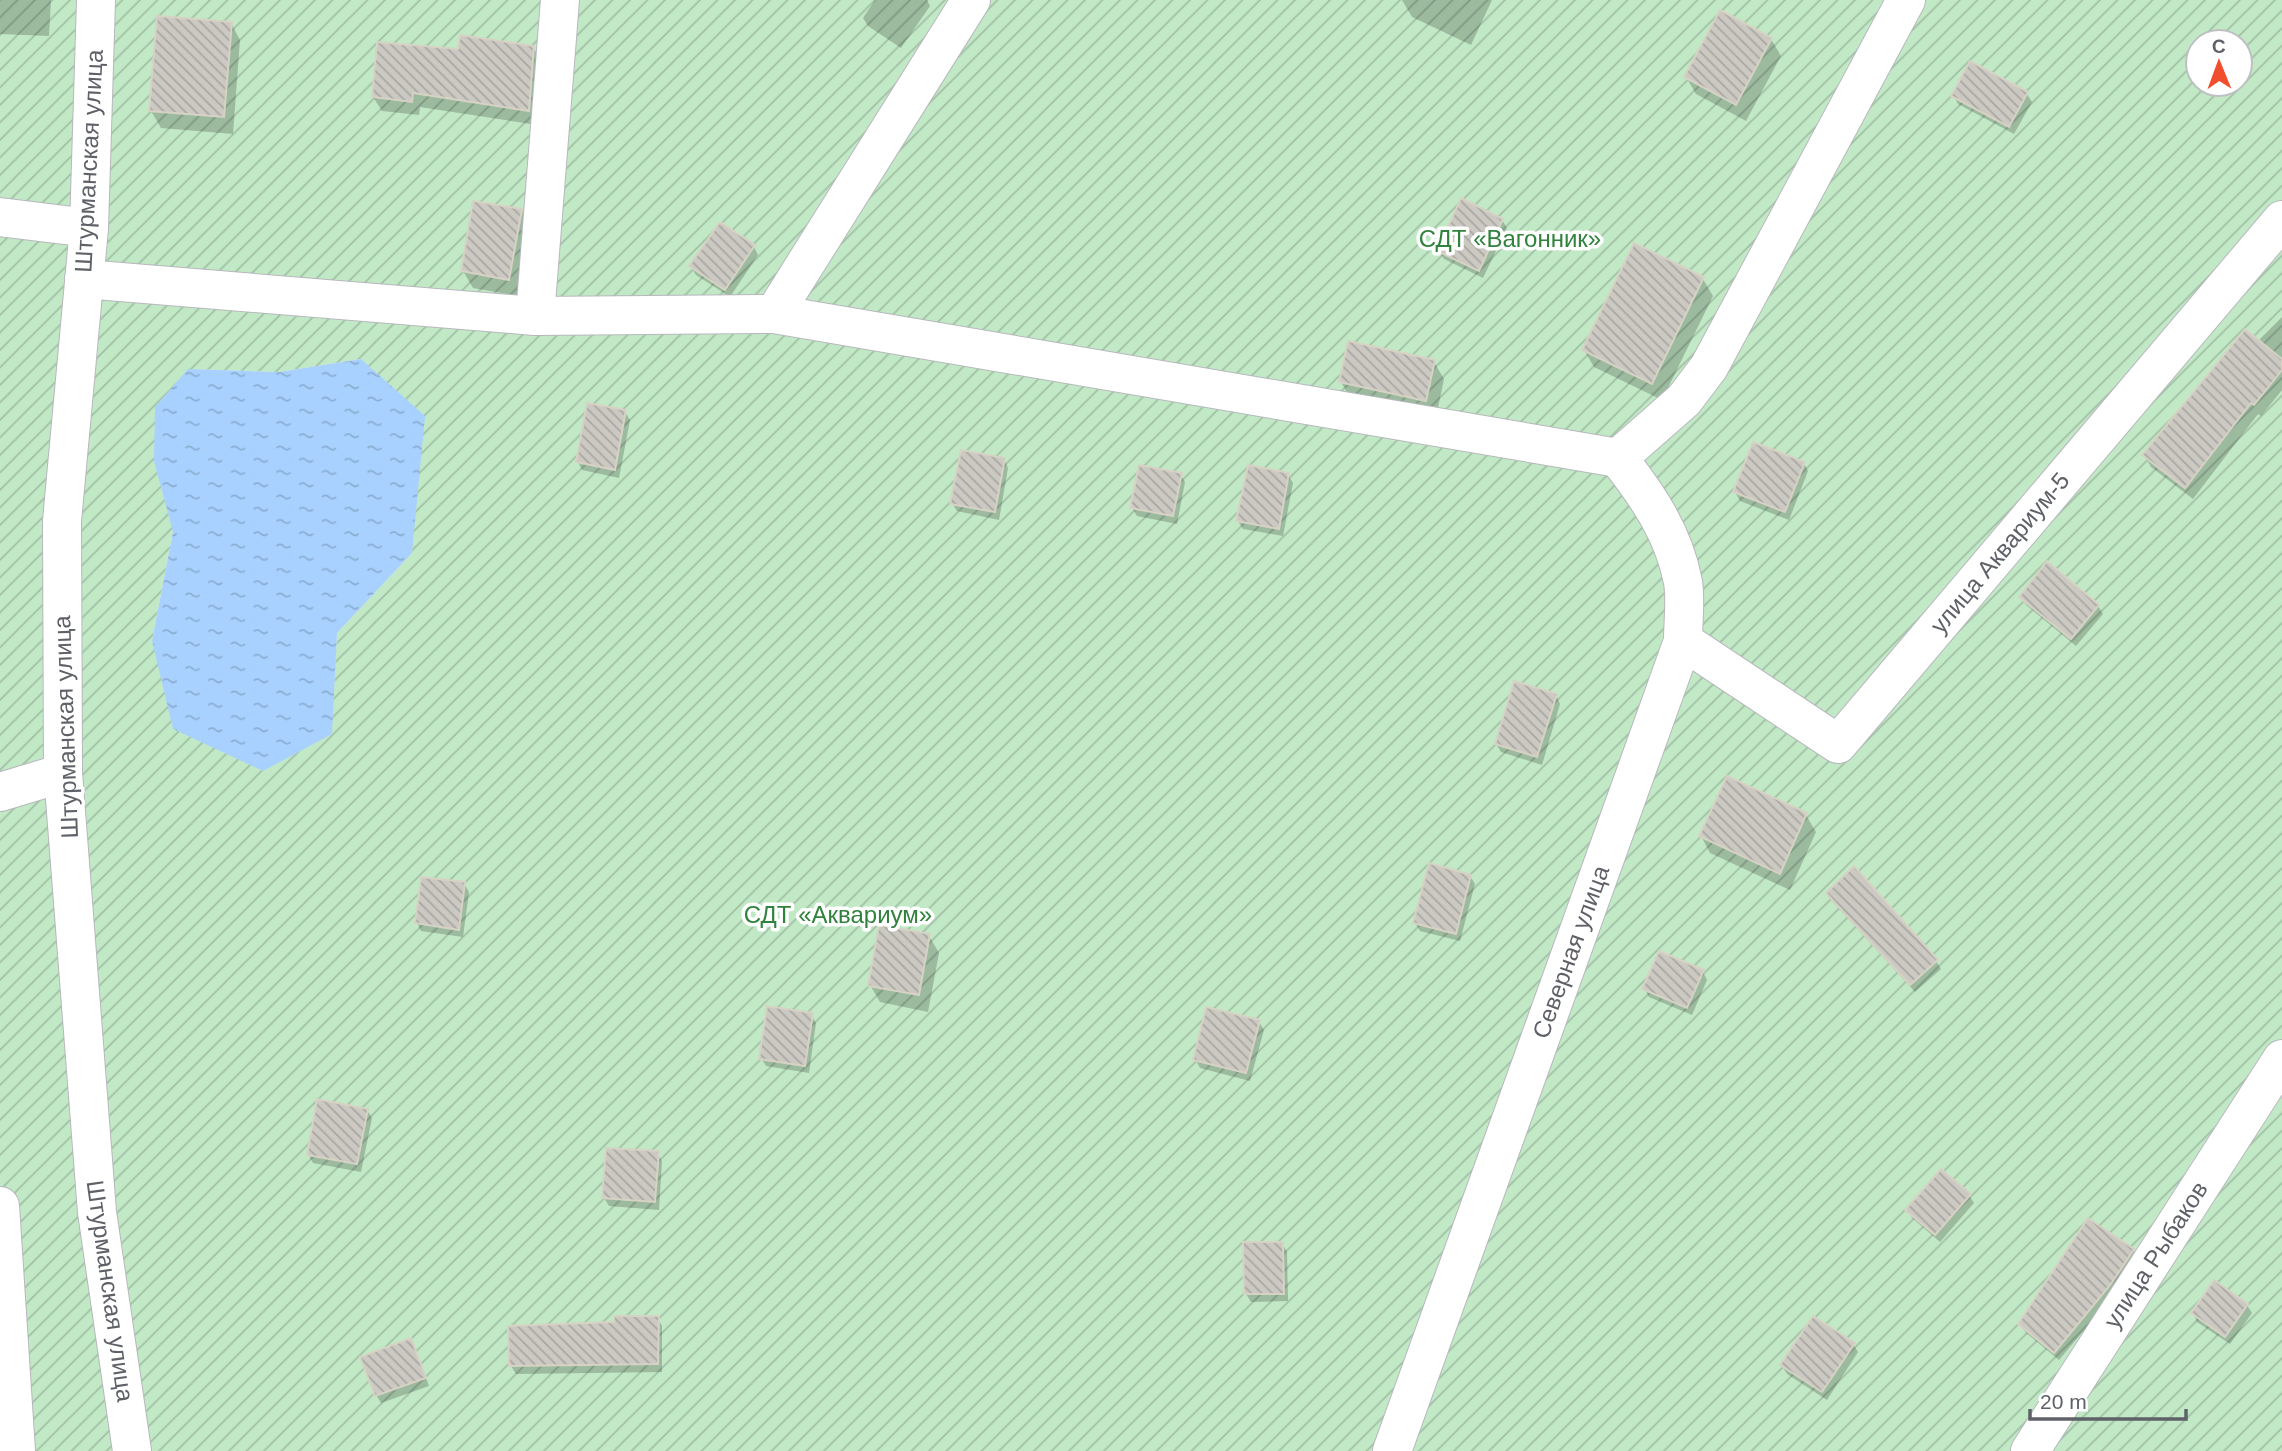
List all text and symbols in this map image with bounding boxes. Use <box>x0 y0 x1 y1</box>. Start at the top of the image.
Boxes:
north arrow <box>2184 28 2254 98</box>
text: С <box>2212 36 2226 57</box>
street label: Штурманская улица <box>69 48 108 273</box>
park label: СДТ «Вагонник» <box>1419 225 1601 252</box>
street label: улица Аквариум-5 <box>1925 467 2075 638</box>
street label: Штурманская улица <box>48 614 83 839</box>
street label: Северная улица <box>1527 861 1615 1042</box>
park label: СДТ «Аквариум» <box>744 901 932 928</box>
street label: улица Рыбаков <box>2098 1176 2213 1333</box>
street label: Штурманская улица <box>82 1178 140 1404</box>
scale bar <box>2030 1378 2186 1422</box>
text: 20 m <box>2040 1390 2087 1413</box>

